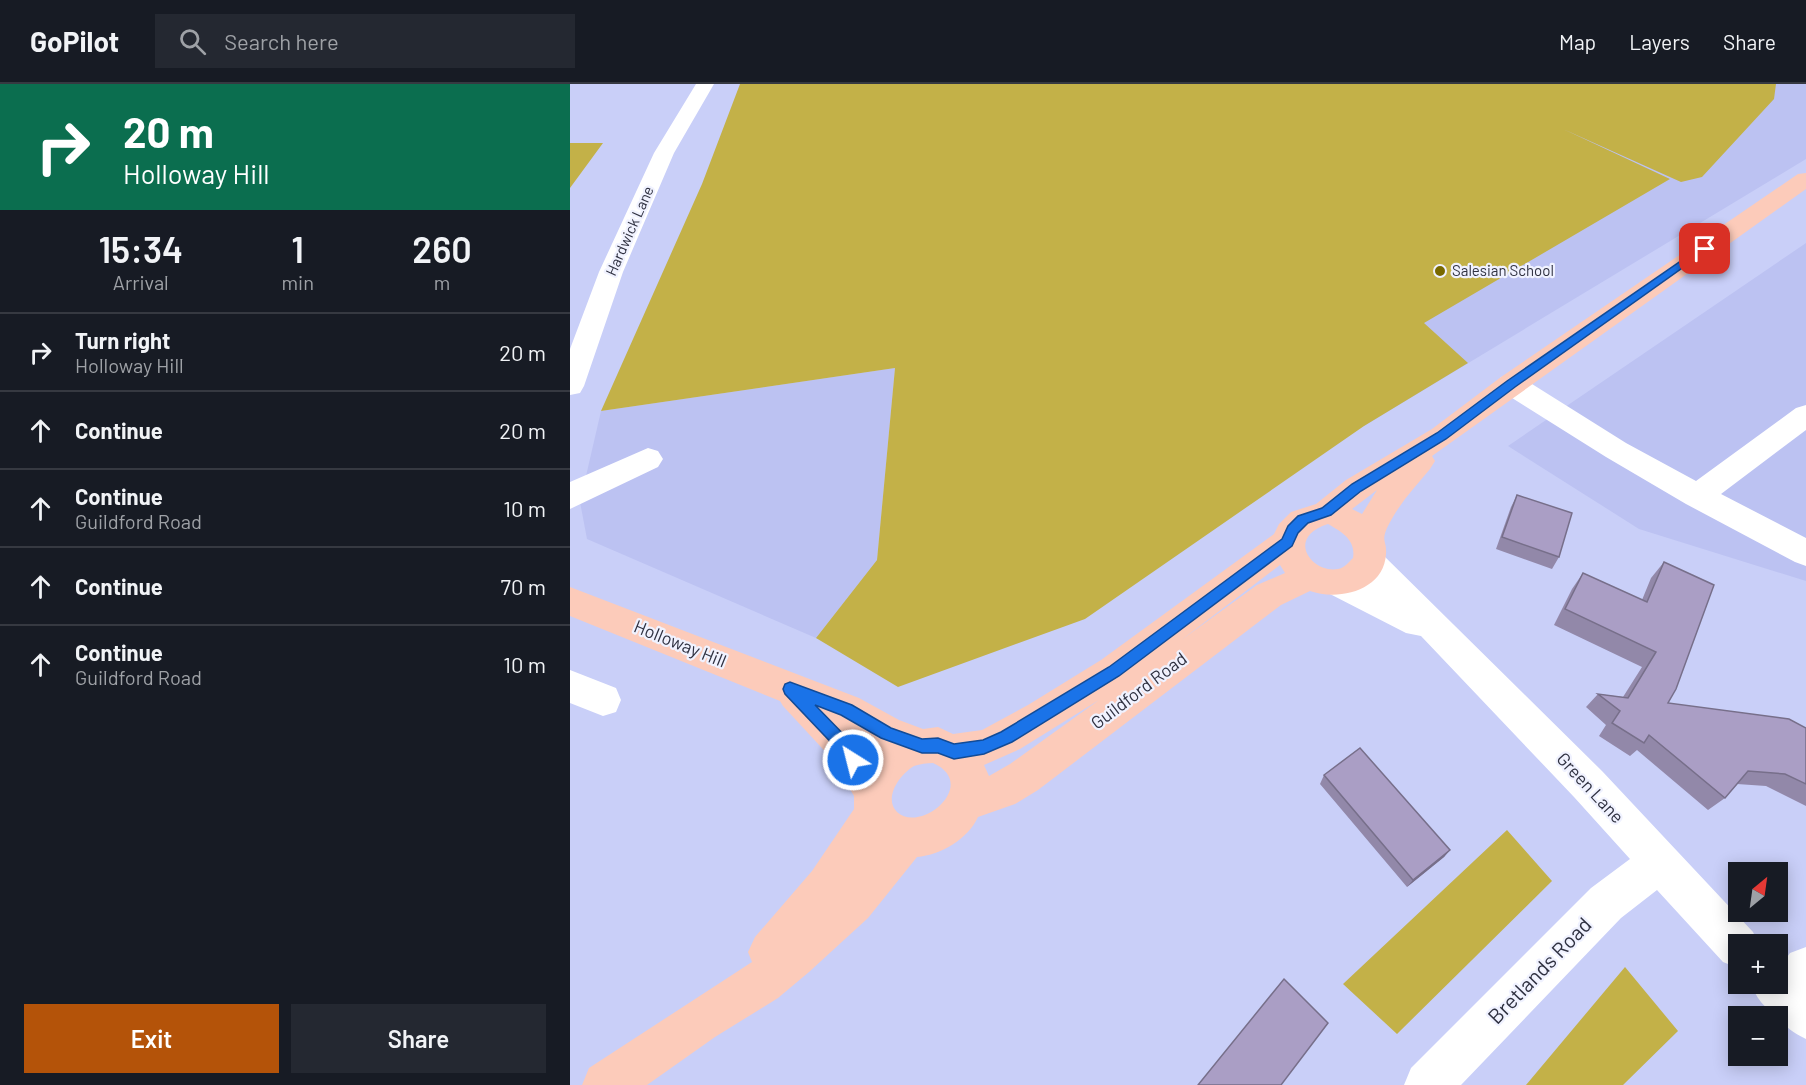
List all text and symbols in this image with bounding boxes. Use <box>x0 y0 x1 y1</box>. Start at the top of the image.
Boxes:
search box <box>155 14 575 68</box>
text: GoPilot <box>30 24 119 58</box>
icon: search <box>176 25 209 58</box>
text: Search here <box>224 28 339 54</box>
text: Map <box>1559 29 1596 54</box>
text: Layers <box>1629 29 1690 54</box>
text: Share <box>1723 29 1776 54</box>
text: 20 m <box>123 106 214 156</box>
icon: right <box>24 108 102 186</box>
text: Holloway Hill <box>123 157 270 189</box>
street label: Hardwick Lane <box>601 183 657 278</box>
pin <box>1679 223 1730 274</box>
text: 15:34 <box>98 227 183 270</box>
text: 1 <box>291 227 304 270</box>
text: 260 <box>412 227 472 270</box>
icon: arrive <box>1688 232 1721 265</box>
place label: Salesian School <box>1452 261 1554 279</box>
marker: Salesian School <box>1433 264 1447 278</box>
text: Arrival <box>113 270 169 294</box>
text: min <box>282 270 314 294</box>
text: m <box>434 270 450 294</box>
text: Turn right <box>75 327 170 353</box>
icon: right <box>24 336 57 369</box>
text: 20 m <box>499 339 546 365</box>
text: Holloway Hill <box>75 353 184 377</box>
icon: ahead <box>24 414 57 447</box>
text: Continue <box>75 417 163 443</box>
text: 20 m <box>499 417 546 443</box>
text: Continue <box>75 483 163 509</box>
icon: ahead <box>24 492 57 525</box>
text: 10 m <box>503 495 546 521</box>
text: Guildford Road <box>75 509 202 533</box>
icon: ahead <box>24 570 57 603</box>
text: Continue <box>75 573 163 599</box>
text: 70 m <box>501 573 546 599</box>
street label: Holloway Hill <box>631 615 730 672</box>
text: Continue <box>75 639 163 665</box>
street label: Guildford Road <box>1086 647 1191 733</box>
icon: ahead <box>24 648 57 681</box>
text: 10 m <box>503 651 546 677</box>
text: Guildford Road <box>75 665 202 689</box>
position arrow <box>821 728 885 792</box>
street label: Green Lane <box>1552 747 1629 827</box>
north arrow <box>1728 862 1788 922</box>
map controls <box>1728 862 1788 1066</box>
street label: Bretlands Road <box>1482 912 1596 1028</box>
button: + <box>1728 934 1788 994</box>
button: Exit <box>24 1004 279 1073</box>
button: Share <box>291 1004 546 1073</box>
button: − <box>1728 1006 1788 1066</box>

